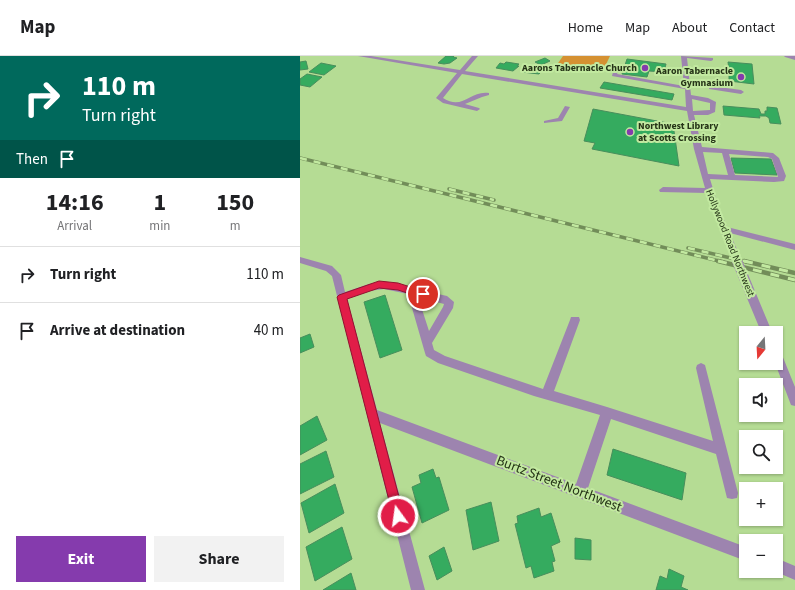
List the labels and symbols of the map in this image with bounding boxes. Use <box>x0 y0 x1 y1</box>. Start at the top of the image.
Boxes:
place label: Aarons Tabernacle Church <box>521 61 637 75</box>
marker: Aarons Tabernacle Church <box>640 63 650 73</box>
place label: Aaron Tabernacle Gymnasium <box>655 64 733 90</box>
marker: Aaron Tabernacle Gymnasium <box>736 72 746 82</box>
place label: Northwest Library at Scotts Crossing <box>638 119 719 145</box>
marker: Northwest Library at Scotts Crossing <box>625 127 635 137</box>
street label: Hollywood Road Northwest <box>702 187 758 299</box>
pin <box>406 277 440 311</box>
north arrow <box>739 326 783 370</box>
street label: Burtz Street Northwest <box>493 451 625 517</box>
position arrow <box>377 495 419 537</box>

